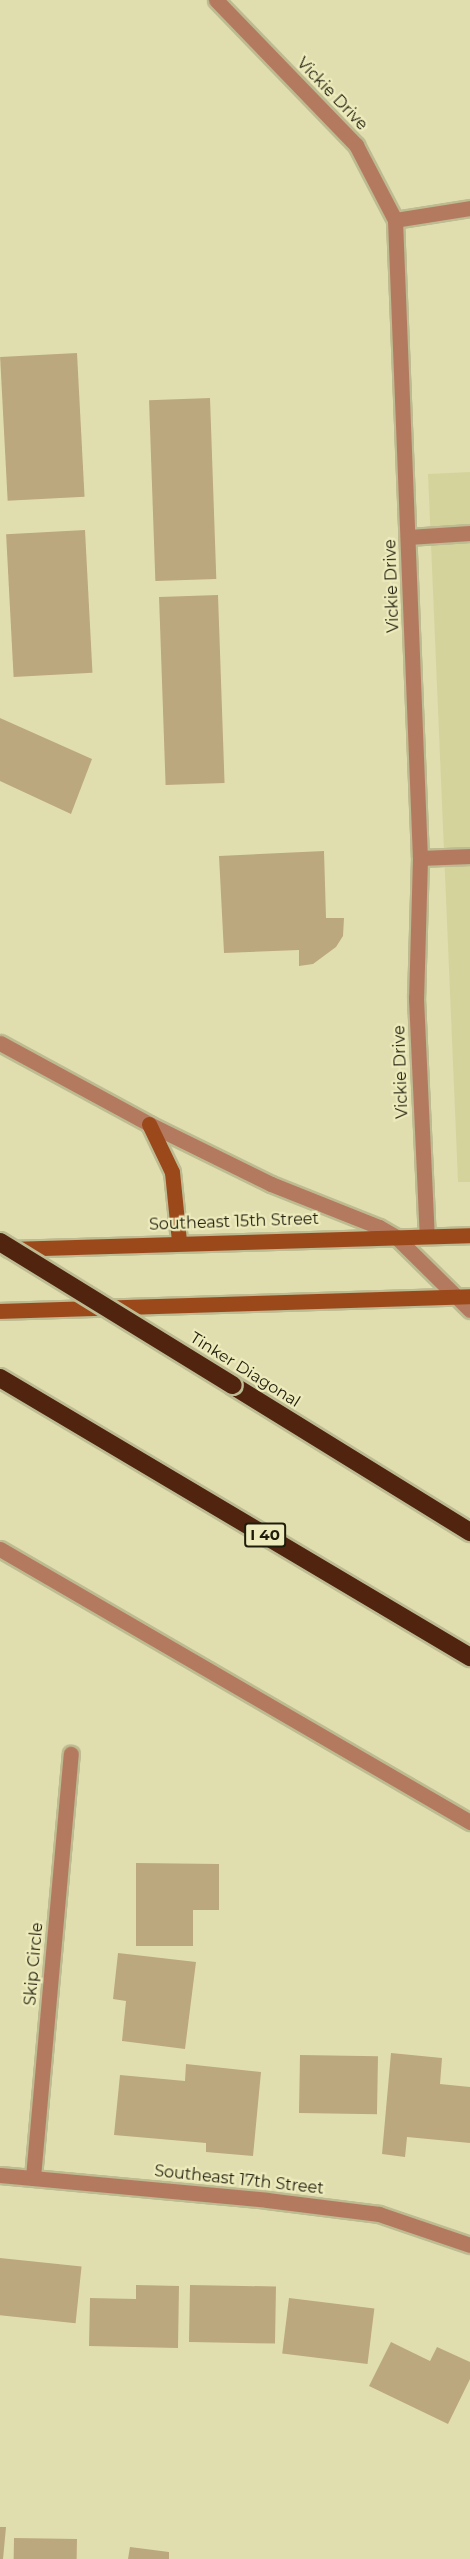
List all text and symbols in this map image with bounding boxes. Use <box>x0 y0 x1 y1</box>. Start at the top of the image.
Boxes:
street label: Vickie Drive <box>293 54 371 134</box>
street label: Vickie Drive <box>381 539 403 633</box>
street label: Vickie Drive <box>390 1025 412 1119</box>
street label: Southeast 15th Street <box>149 1209 319 1235</box>
street label: Tinker Diagonal <box>186 1328 304 1412</box>
road number: I 40 <box>244 1523 286 1547</box>
street label: Skip Circle <box>21 1922 47 2006</box>
street label: Southeast 17th Street <box>153 2162 325 2198</box>

